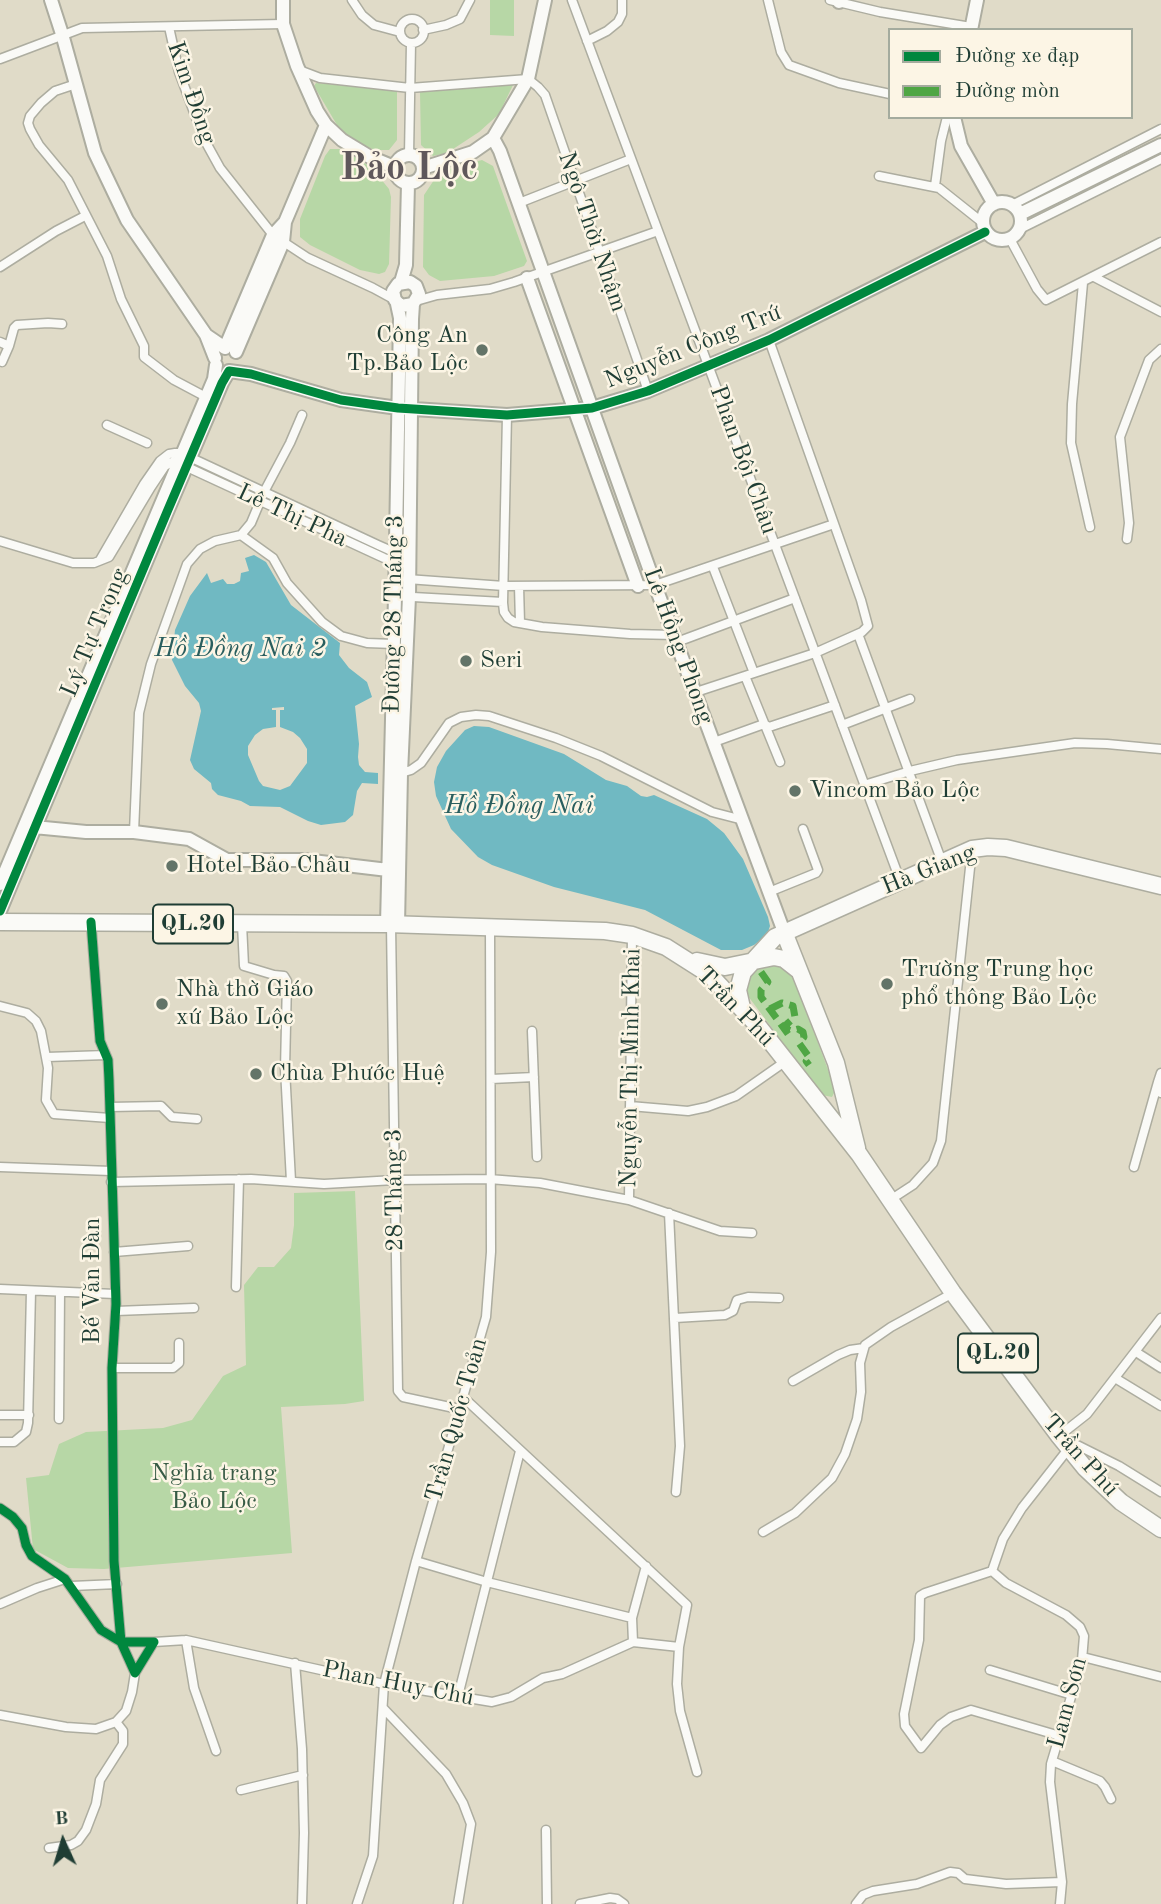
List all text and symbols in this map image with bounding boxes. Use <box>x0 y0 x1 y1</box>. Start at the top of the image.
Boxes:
legend <box>888 28 1133 119</box>
street label: Kim Đồng <box>160 38 222 148</box>
text: Đường xe đạp <box>955 46 1080 67</box>
text: Đường mòn <box>955 81 1060 102</box>
district label: Bảo Lộc <box>340 146 478 192</box>
street label: Ngô Thời Nhậm <box>551 148 633 316</box>
street label: Nguyễn Công Trứ <box>601 298 785 396</box>
place label: Công An Tp.Bảo Lộc <box>346 322 468 378</box>
marker: Công An Tp.Bảo Lộc <box>474 342 490 358</box>
street label: Phan Bội Châu <box>703 382 783 538</box>
street label: Lê Thị Pha <box>232 478 352 554</box>
street label: Đường 28 Tháng 3 <box>378 514 410 714</box>
street label: Lý Tự Trọng <box>55 564 135 702</box>
street label: Lê Hồng Phong <box>636 564 720 728</box>
water label: Hồ Đồng Nai 2 <box>154 633 326 665</box>
place label: Seri <box>480 647 522 675</box>
marker: Seri <box>458 653 474 669</box>
place label: Vincom Bảo Lộc <box>809 777 980 805</box>
marker: Vincom Bảo Lộc <box>787 783 803 799</box>
water label: Hồ Đồng Nai <box>444 790 594 822</box>
street label: Hà Giang <box>878 838 980 902</box>
place label: Hotel Bảo Châu <box>186 852 350 880</box>
marker: Hotel Bảo Châu <box>164 858 180 874</box>
road number: QL.20 <box>153 904 233 944</box>
street label: Nguyễn Thị Minh Khai <box>615 948 647 1188</box>
place label: Trường Trung học phổ thông Bảo Lộc <box>901 956 1097 1012</box>
street label: Trần Phú <box>690 961 780 1053</box>
place label: Nhà thờ Giáo xứ Bảo Lộc <box>176 976 314 1032</box>
marker: Trường Trung học phổ thông Bảo Lộc <box>879 976 895 992</box>
marker: Nhà thờ Giáo xứ Bảo Lộc <box>154 996 170 1012</box>
place label: Chùa Phước Huệ <box>270 1060 445 1088</box>
marker: Chùa Phước Huệ <box>248 1066 264 1082</box>
street label: 28 Tháng 3 <box>380 1128 410 1252</box>
street label: Bế Văn Đàn <box>79 1218 107 1344</box>
road number: QL.20 <box>958 1334 1038 1372</box>
street label: Trần Quốc Toản <box>420 1335 494 1505</box>
street label: Trần Phú <box>1036 1409 1124 1503</box>
park label: Nghĩa trang Bảo Lộc <box>151 1460 277 1516</box>
street label: Lam Sơn <box>1042 1654 1094 1752</box>
street label: Phan Huy Chú <box>320 1655 476 1713</box>
north arrow <box>28 1806 98 1876</box>
text: B <box>54 1810 69 1830</box>

